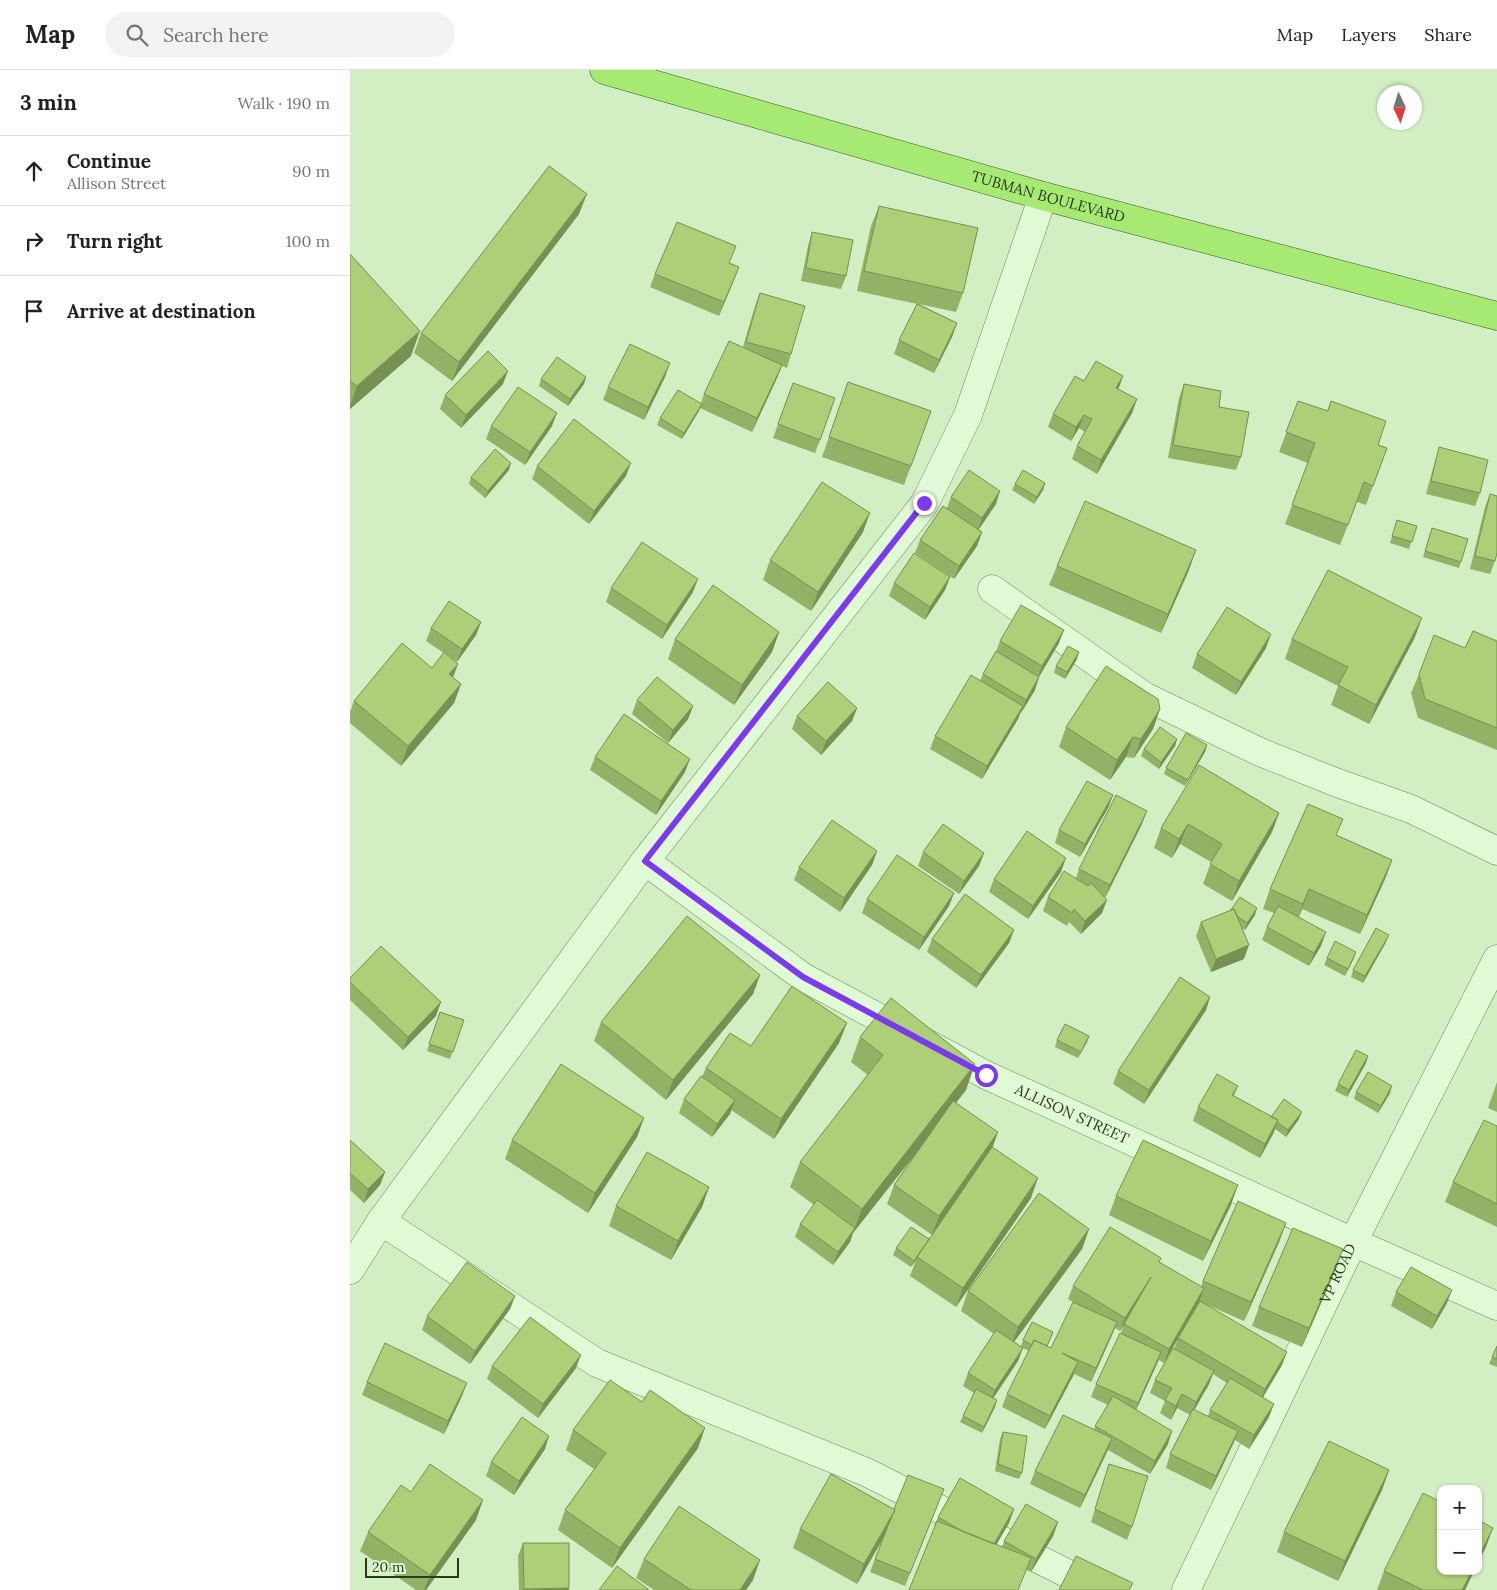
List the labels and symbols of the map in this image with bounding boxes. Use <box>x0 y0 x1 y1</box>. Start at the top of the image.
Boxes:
north arrow <box>1377 85 1422 130</box>
street label: TUBMAN BOULEVARD <box>970 166 1127 226</box>
route end <box>913 492 936 515</box>
route start <box>975 1064 998 1087</box>
street label: ALLISON STREET <box>1011 1079 1133 1148</box>
street label: VP ROAD <box>1314 1240 1360 1307</box>
scale bar <box>365 1555 459 1578</box>

